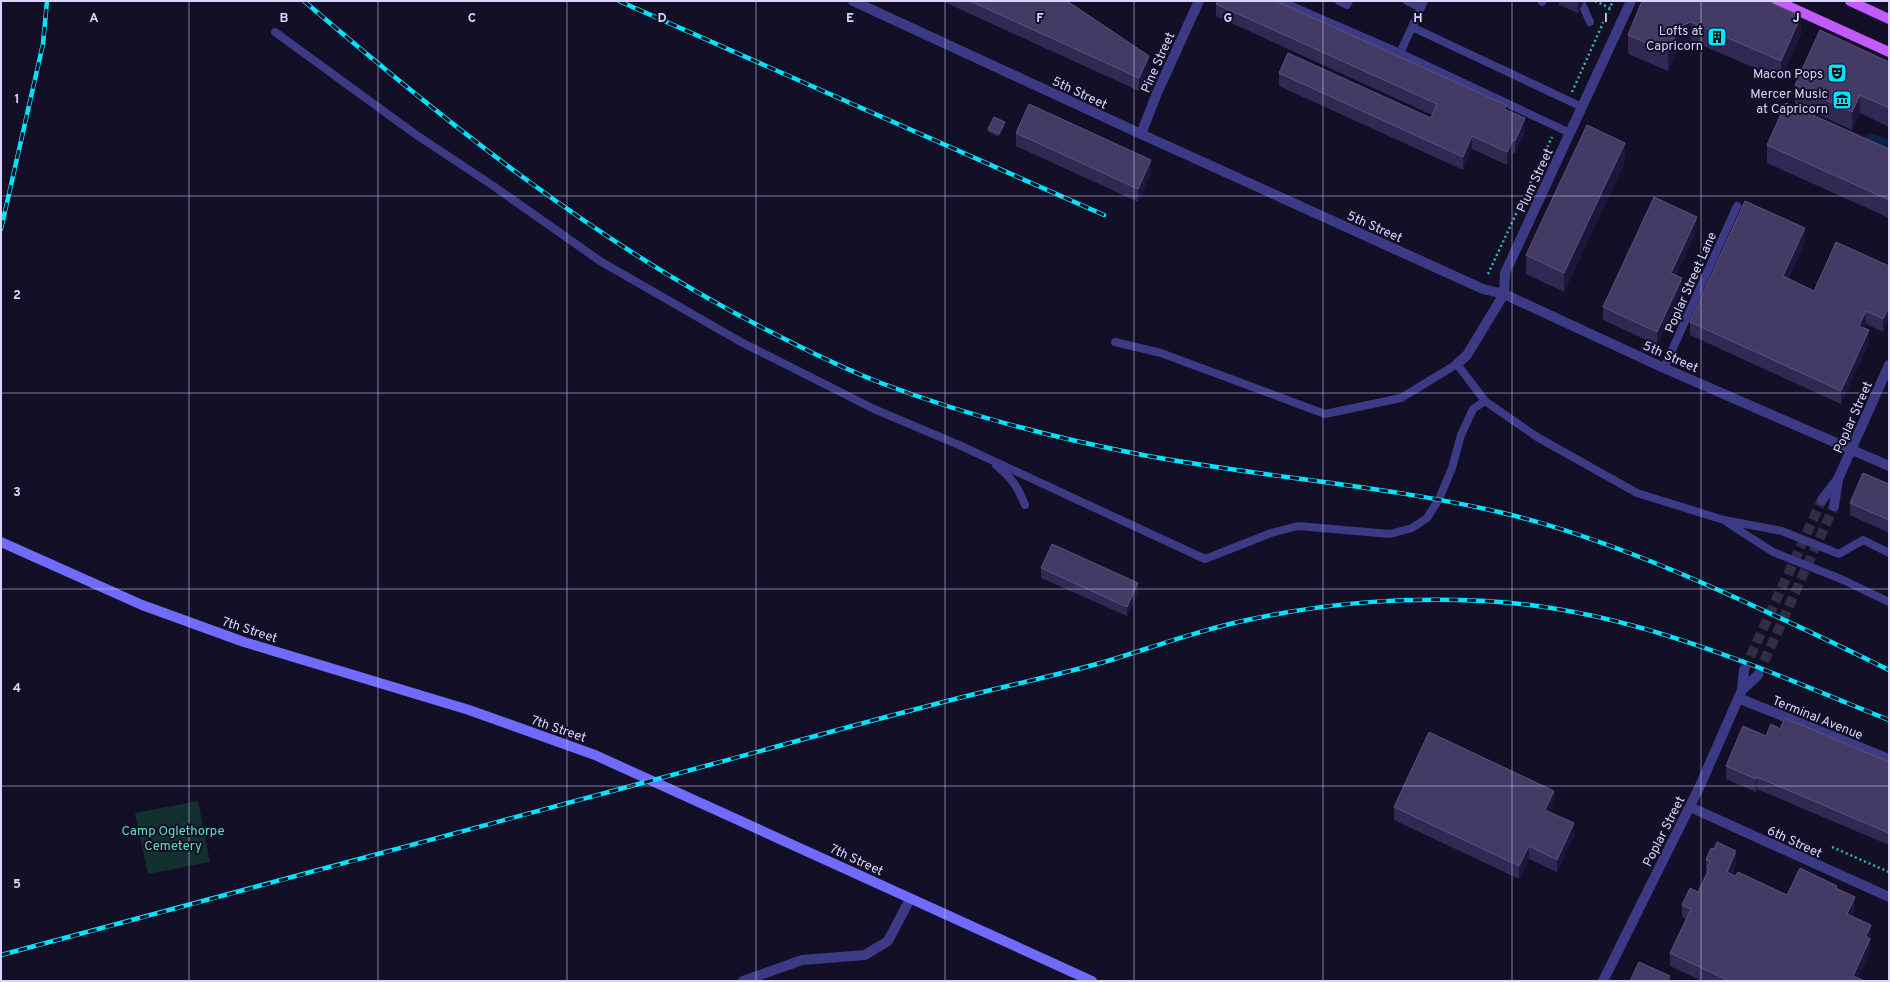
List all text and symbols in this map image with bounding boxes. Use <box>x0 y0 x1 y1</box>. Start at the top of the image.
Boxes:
text: A <box>89 11 99 27</box>
text: B <box>280 11 289 27</box>
text: C <box>468 11 476 27</box>
text: D <box>657 11 667 27</box>
text: E <box>846 11 854 27</box>
text: F <box>1036 11 1044 27</box>
text: G <box>1224 11 1233 27</box>
text: H <box>1413 11 1423 27</box>
text: I <box>1604 11 1608 27</box>
text: J <box>1792 11 1800 27</box>
place label: Lofts at Capricorn <box>1646 24 1703 55</box>
building icon: Lofts at Capricorn <box>1706 26 1728 48</box>
street label: Pine Street <box>1138 30 1179 96</box>
theatre icon: Macon Pops <box>1826 62 1848 84</box>
place label: Macon Pops <box>1753 67 1823 83</box>
street label: 5th Street <box>1049 74 1109 114</box>
place label: Mercer Music at Capricorn <box>1750 87 1828 118</box>
museum icon: Mercer Music at Capricorn <box>1831 89 1853 111</box>
text: 1 <box>14 92 20 108</box>
street label: Plum Street <box>1514 146 1558 215</box>
street label: 5th Street <box>1344 209 1404 247</box>
street label: Poplar Street Lane <box>1662 230 1721 336</box>
text: 2 <box>13 288 21 304</box>
street label: 5th Street <box>1640 339 1700 377</box>
street label: Poplar Street <box>1831 379 1877 456</box>
text: 3 <box>13 485 21 501</box>
street label: 7th Street <box>220 614 279 647</box>
text: 4 <box>13 681 21 697</box>
street label: Terminal Avenue <box>1770 693 1865 744</box>
street label: 7th Street <box>529 713 588 747</box>
street label: Poplar Street <box>1640 794 1689 870</box>
street label: 6th Street <box>1764 823 1824 862</box>
park label: Camp Oglethorpe Cemetery <box>122 824 224 855</box>
street label: 7th Street <box>827 841 886 880</box>
text: 5 <box>13 877 21 893</box>

